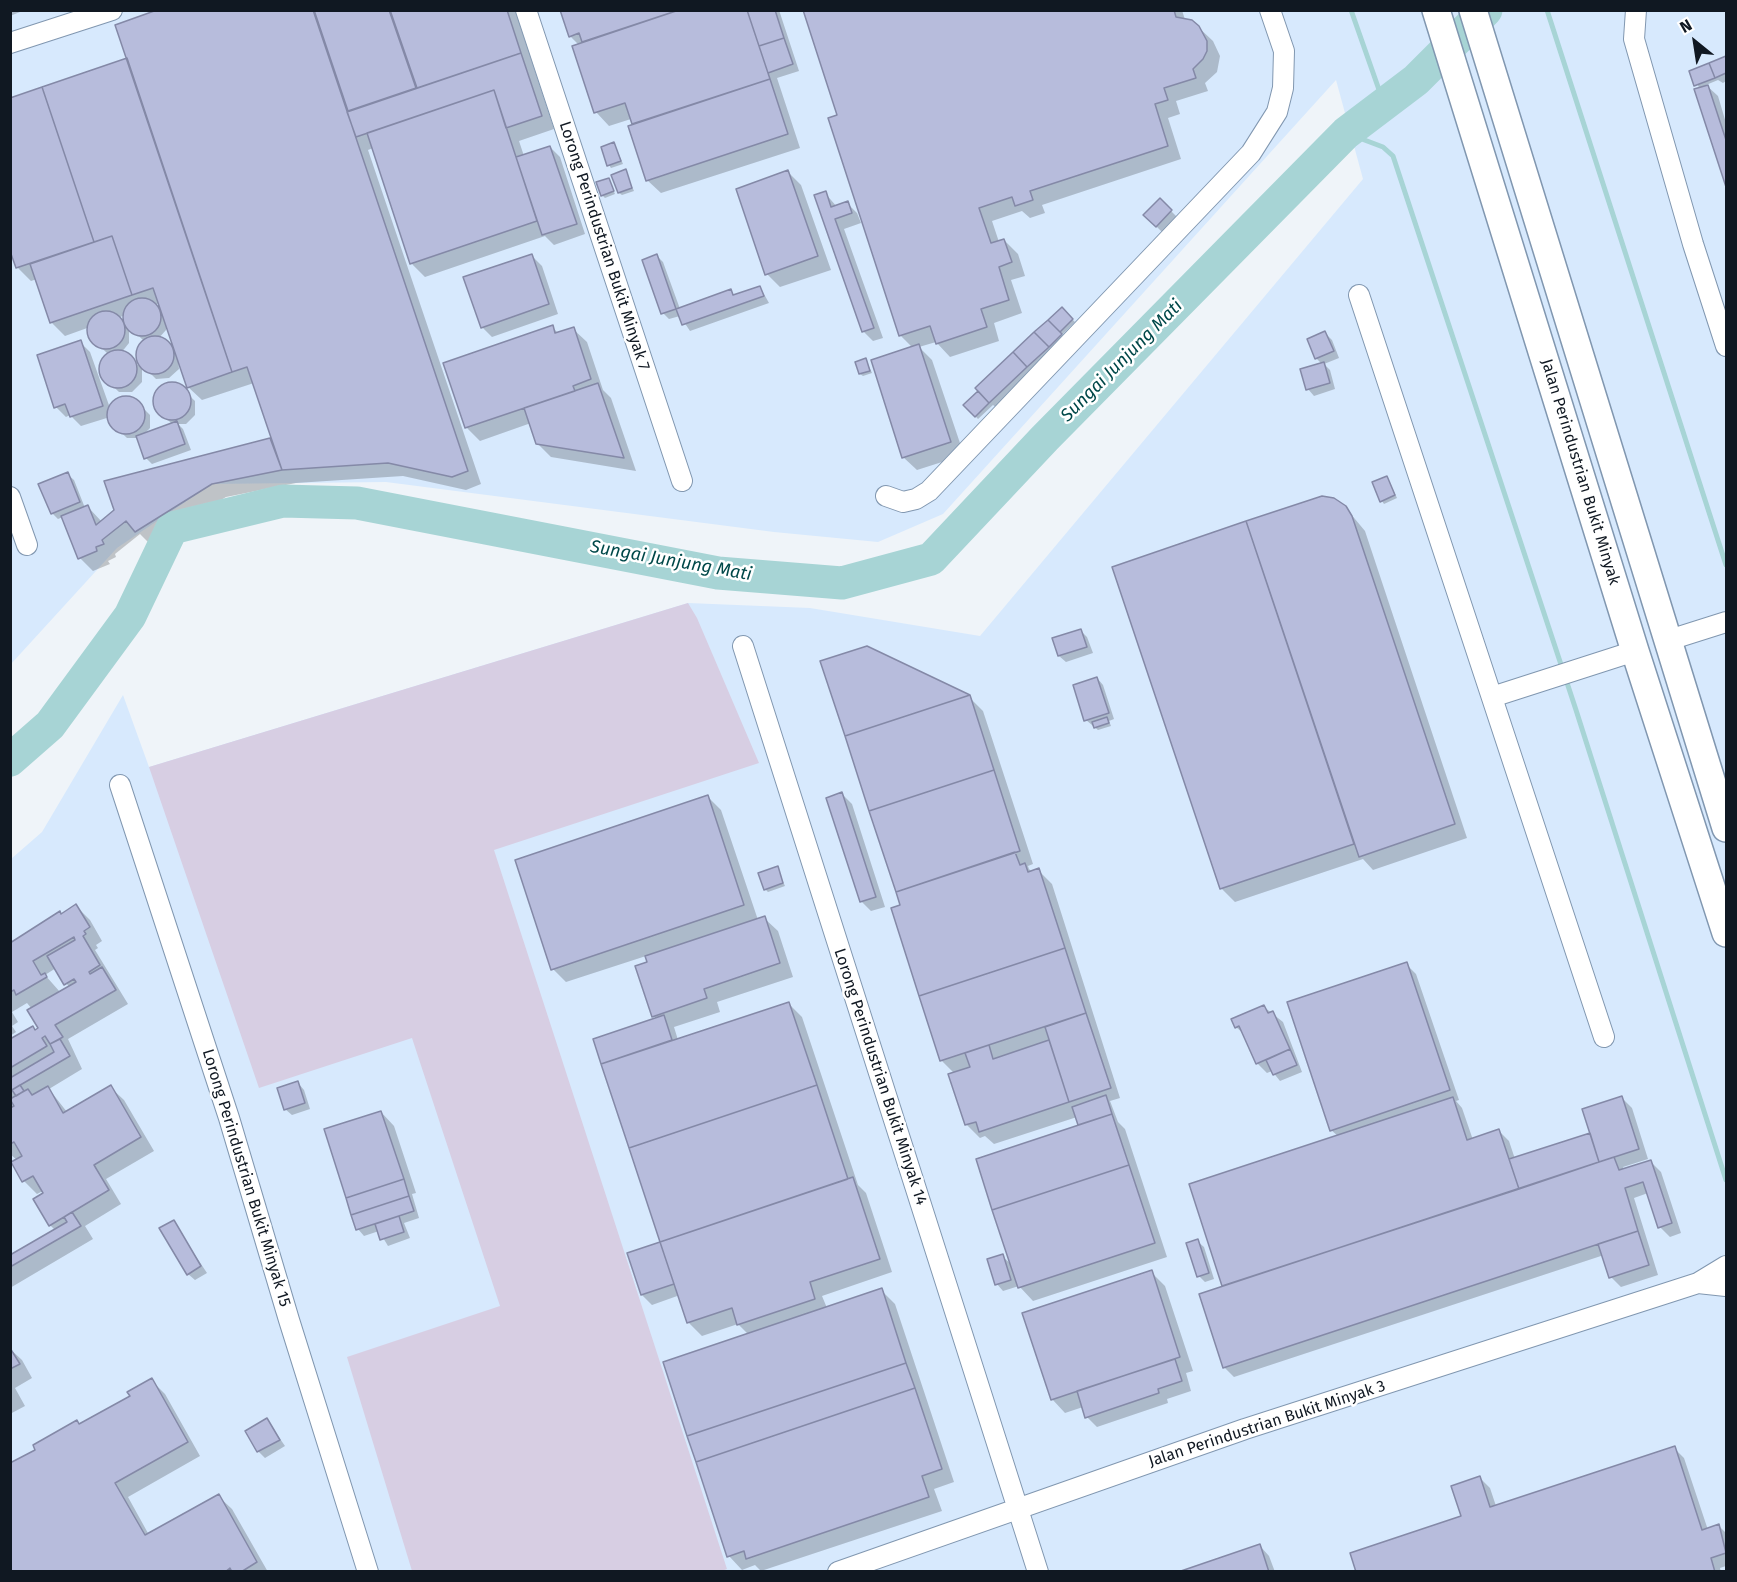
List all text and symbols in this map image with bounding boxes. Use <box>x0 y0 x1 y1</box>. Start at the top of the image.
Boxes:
north arrow <box>1665 12 1725 72</box>
text: N <box>1676 15 1695 37</box>
street label: Lorong Perindustrian Bukit Minyak 7 <box>555 119 653 373</box>
water label: Sungai Junjung Mati <box>1057 296 1187 426</box>
street label: Jalan Perindustrian Bukit Minyak <box>1536 357 1624 587</box>
water label: Sungai Junjung Mati <box>589 536 753 586</box>
street label: Lorong Perindustrian Bukit Minyak 14 <box>829 946 931 1208</box>
street label: Lorong Perindustrian Bukit Minyak 15 <box>198 1047 294 1309</box>
street label: Jalan Perindustrian Bukit Minyak 3 <box>1146 1377 1388 1471</box>

